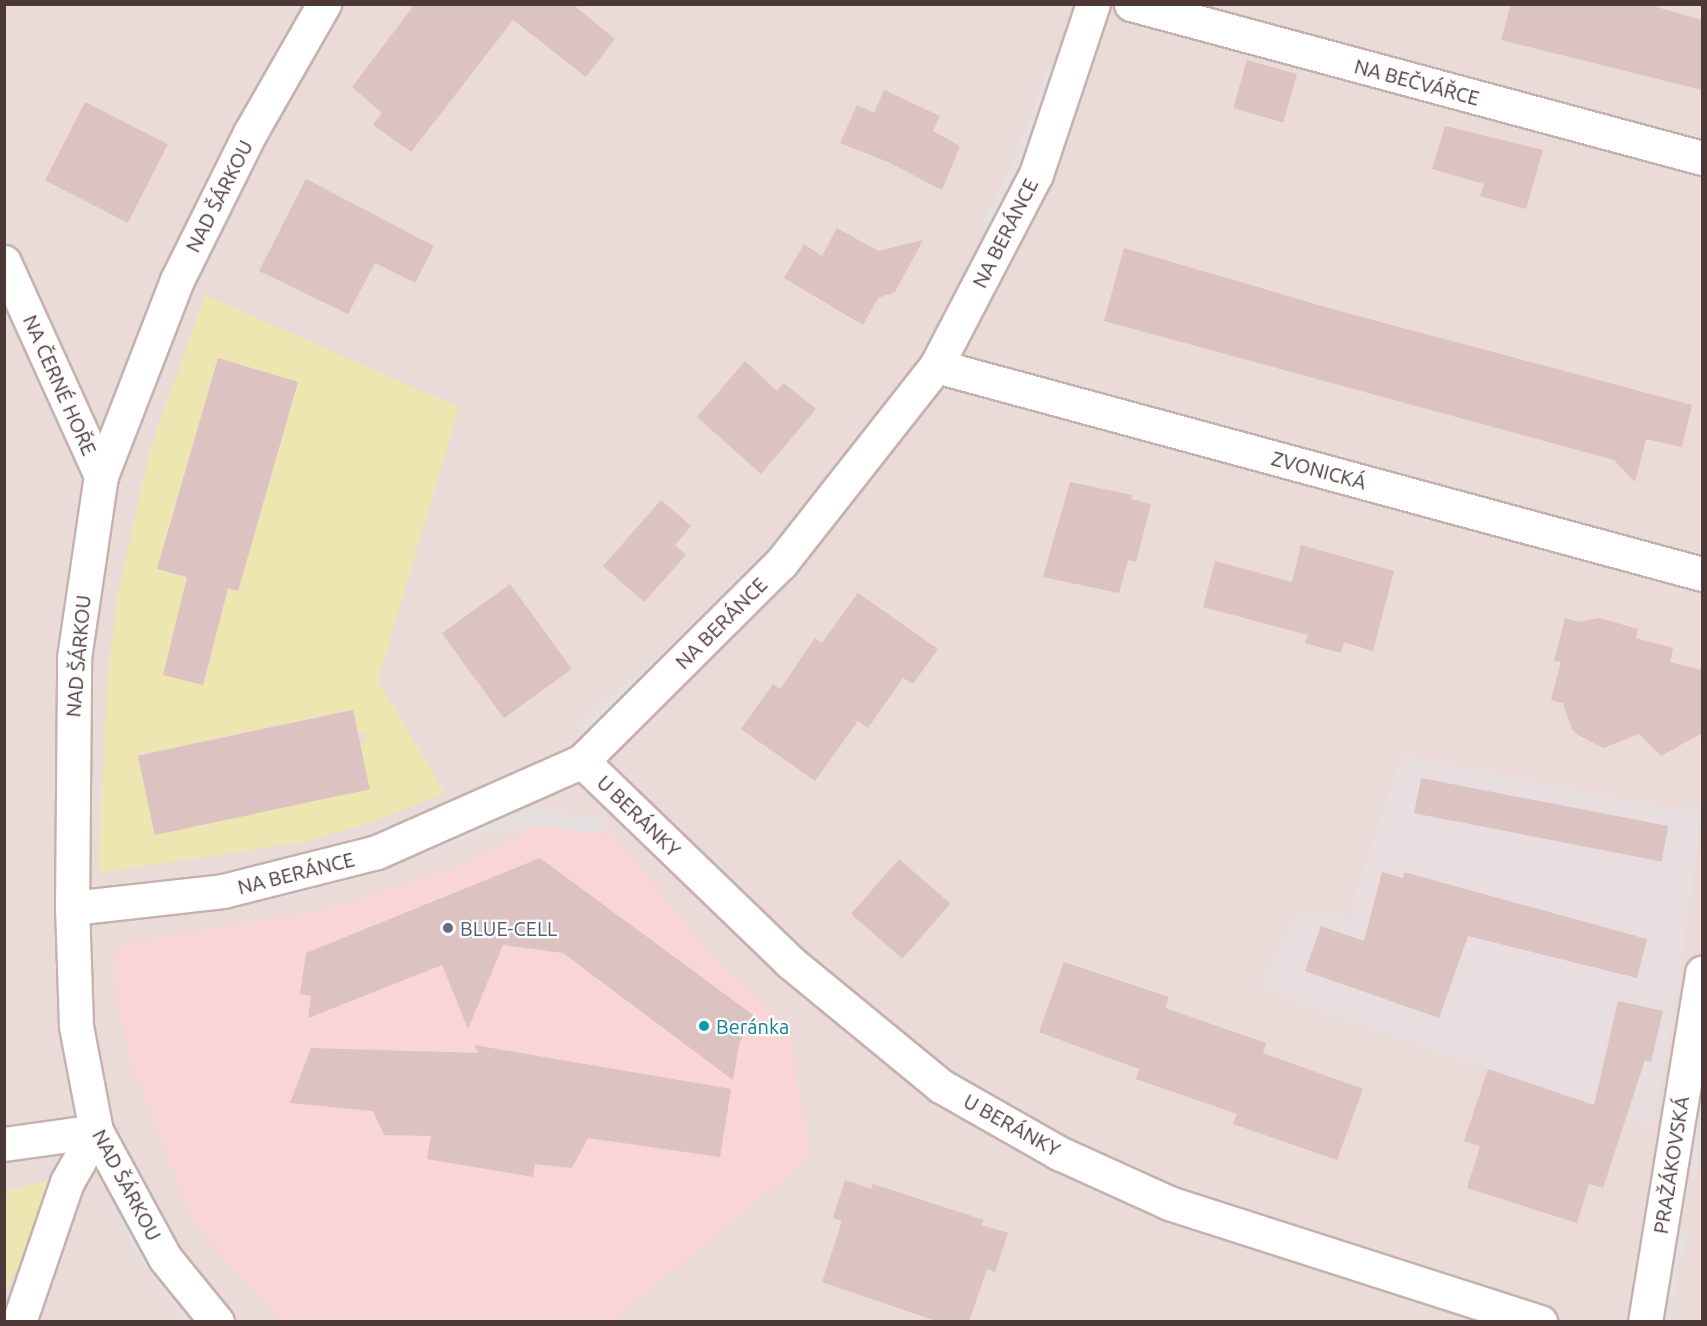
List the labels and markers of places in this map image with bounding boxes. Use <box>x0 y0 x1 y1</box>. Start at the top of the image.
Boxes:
place label: BLUE-CELL <box>460 916 557 940</box>
marker: BLUE-CELL <box>441 921 455 935</box>
place label: Beránka <box>716 1014 789 1038</box>
marker: Beránka <box>697 1019 711 1033</box>

